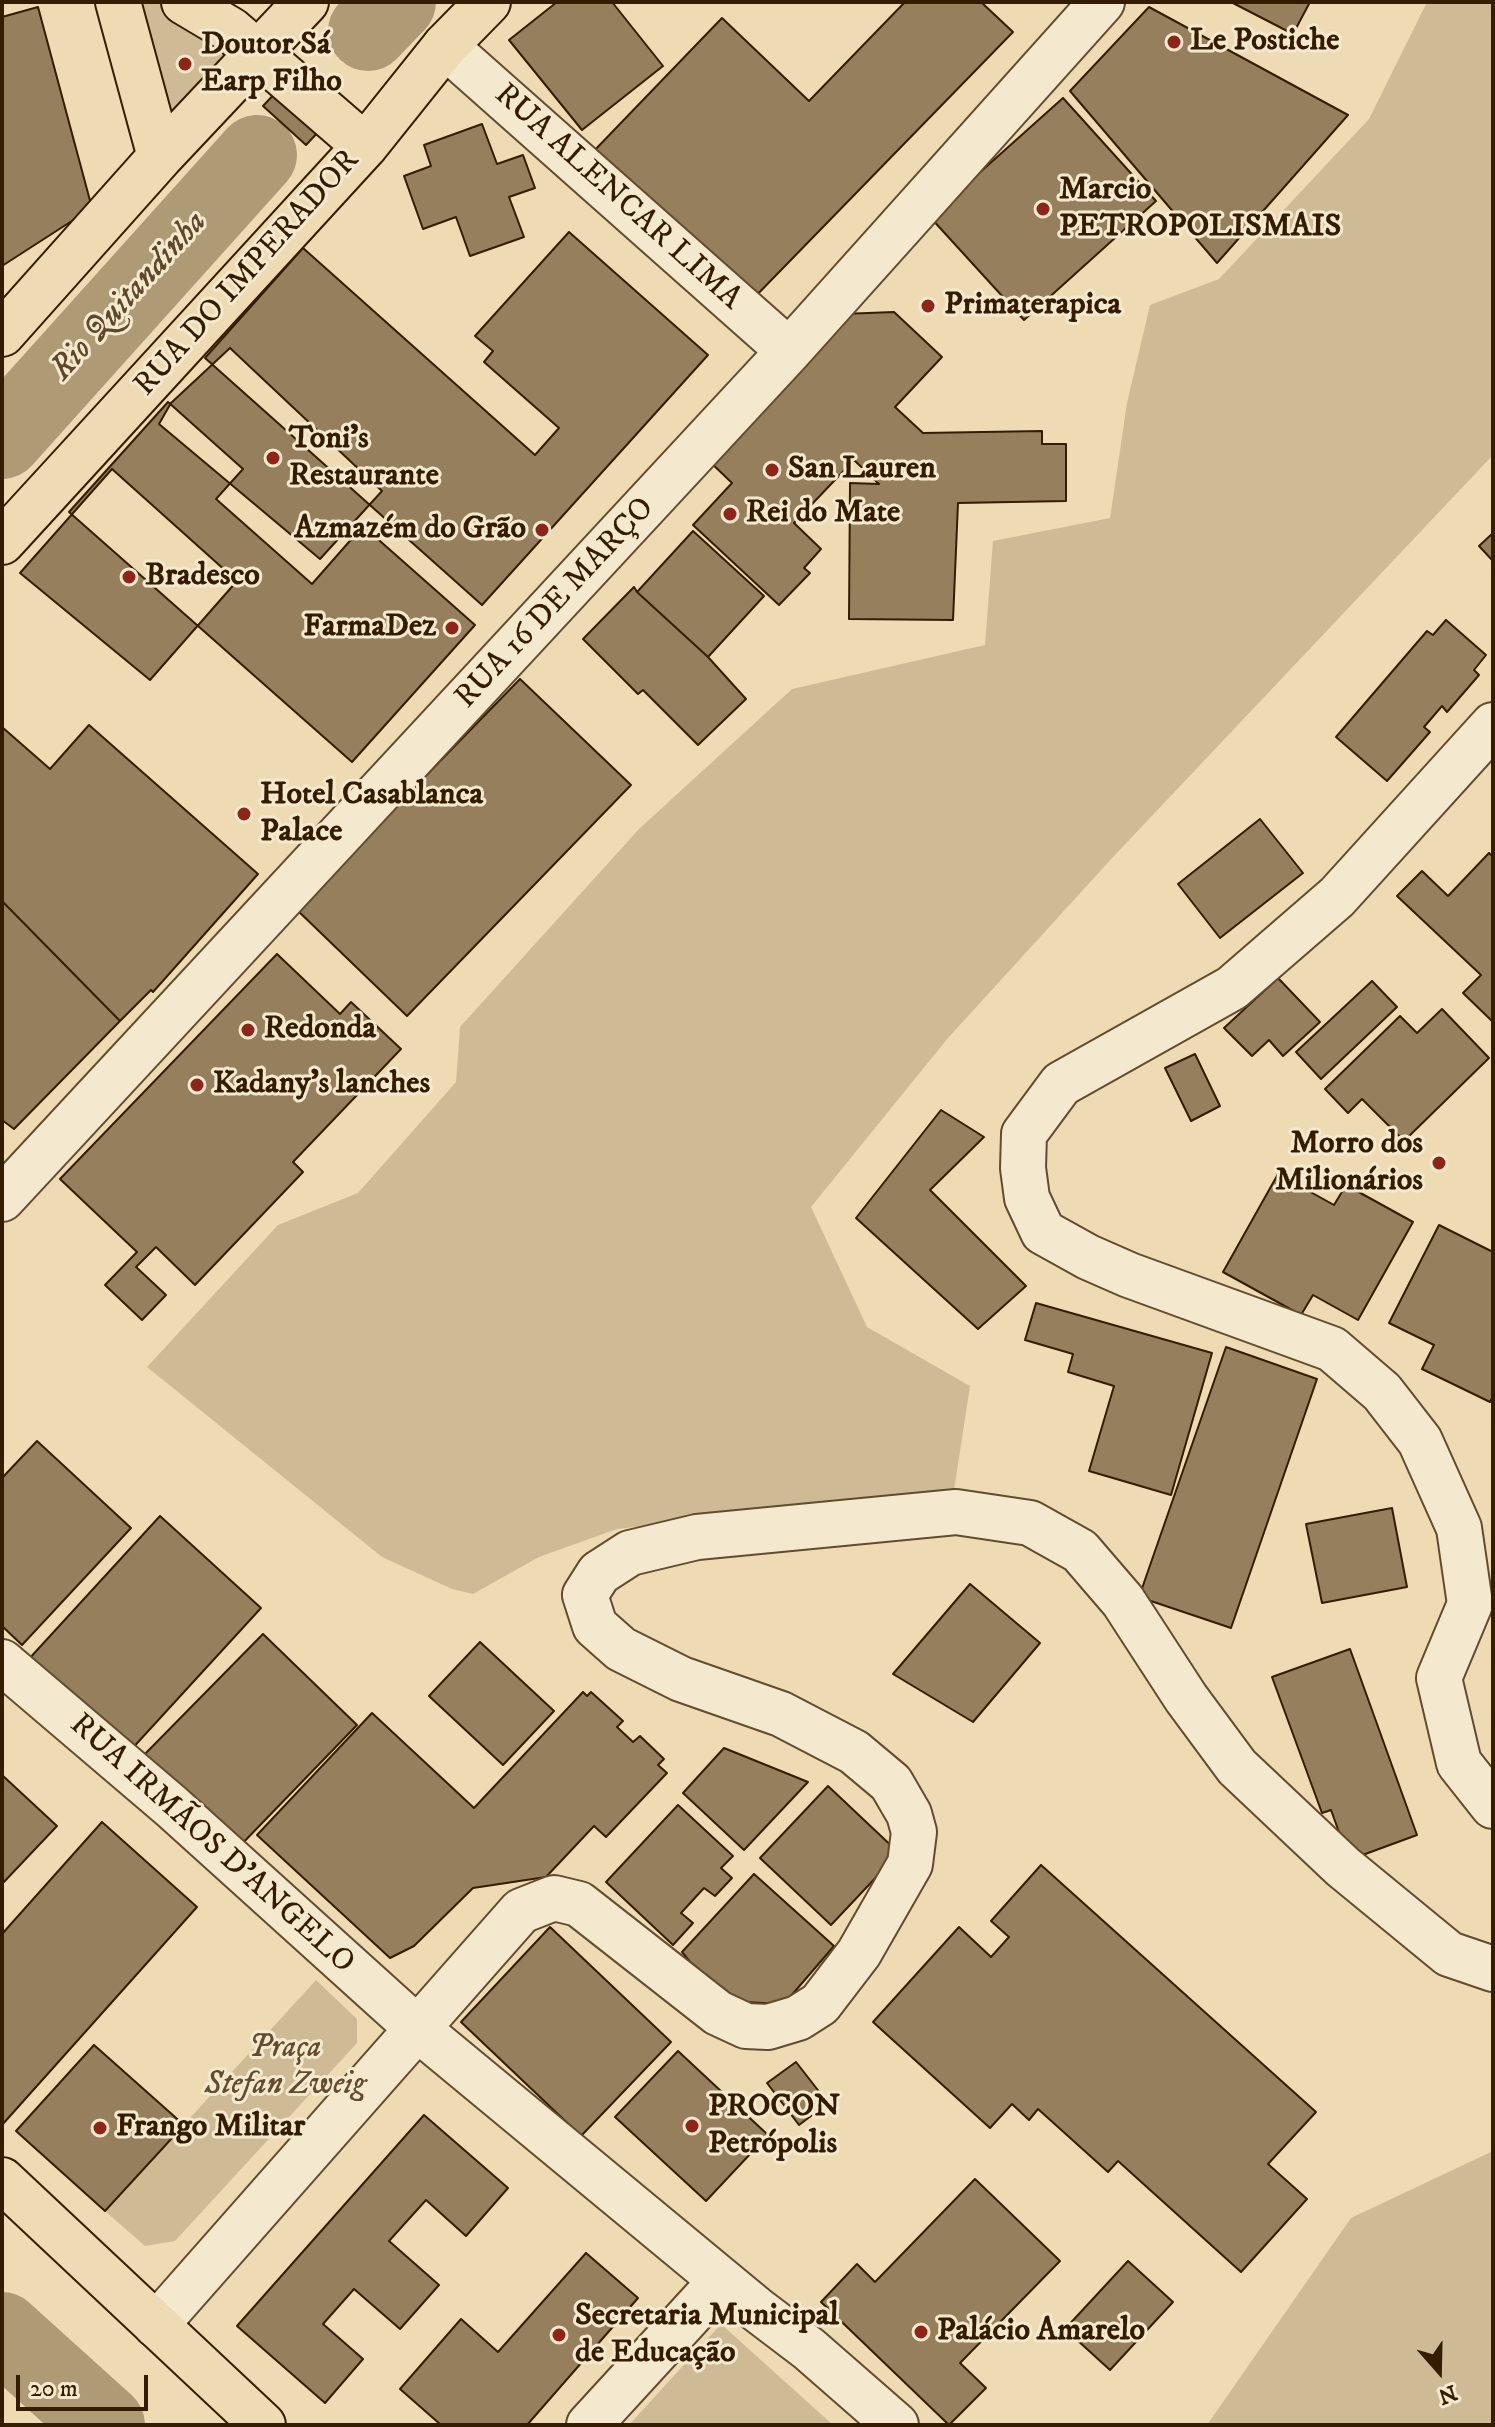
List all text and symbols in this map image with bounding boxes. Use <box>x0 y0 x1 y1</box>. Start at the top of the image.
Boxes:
place label: Le Postiche <box>1190 23 1340 61</box>
place label: Doutor Sá Earp Filho <box>201 27 342 102</box>
marker: Le Postiche <box>1165 33 1183 51</box>
marker: Doutor Sá Earp Filho <box>176 55 194 73</box>
street label: RUA ALENCAR LIMA <box>485 77 749 319</box>
street label: RUA DO IMPERADOR <box>127 143 369 405</box>
place label: Marcio PETROPOLISMAIS <box>1059 172 1341 247</box>
marker: Marcio PETROPOLISMAIS <box>1034 200 1052 218</box>
water label: Rio Quitandinha <box>43 204 217 390</box>
place label: Primaterapica <box>944 287 1121 325</box>
marker: Primaterapica <box>919 297 937 315</box>
place label: Toni's Restaurante <box>289 421 439 496</box>
marker: Toni's Restaurante <box>264 449 282 467</box>
place label: San Lauren <box>788 451 936 489</box>
marker: San Lauren <box>763 461 781 479</box>
street label: RUA 16 DE MARÇO <box>448 490 664 718</box>
place label: Rei do Mate <box>746 495 900 533</box>
marker: Rei do Mate <box>721 505 739 523</box>
place label: Azmazém do Grão <box>294 511 526 549</box>
marker: Azmazém do Grão <box>533 521 551 539</box>
place label: Bradesco <box>145 558 260 596</box>
marker: Bradesco <box>120 568 138 586</box>
place label: FarmaDez <box>303 609 436 647</box>
marker: FarmaDez <box>443 619 461 637</box>
place label: Hotel Casablanca Palace <box>260 777 483 852</box>
marker: Hotel Casablanca Palace <box>235 805 253 823</box>
place label: Redonda <box>264 1011 376 1049</box>
marker: Redonda <box>239 1021 257 1039</box>
place label: Kadany's lanches <box>213 1066 430 1104</box>
marker: Kadany's lanches <box>188 1076 206 1094</box>
place label: Morro dos Milionários <box>1275 1126 1423 1201</box>
marker: Morro dos Milionários <box>1430 1154 1448 1172</box>
street label: RUA IRMÃOS D'ANGELO <box>61 1707 361 1983</box>
park label: Praça Stefan Zweig <box>204 2030 366 2105</box>
place label: PROCON Petrópolis <box>708 2089 840 2164</box>
place label: Frango Militar <box>116 2109 305 2147</box>
marker: PROCON Petrópolis <box>683 2117 701 2135</box>
marker: Frango Militar <box>91 2119 109 2137</box>
place label: Secretaria Municipal de Educação <box>575 2298 839 2373</box>
place label: Palácio Amarelo <box>937 2313 1145 2351</box>
marker: Palácio Amarelo <box>912 2323 930 2341</box>
marker: Secretaria Municipal de Educação <box>550 2326 568 2344</box>
north arrow <box>1399 2331 1479 2411</box>
scale bar <box>20 2359 152 2409</box>
text: 20 m <box>30 2374 78 2404</box>
text: N <box>1434 2378 1460 2410</box>

